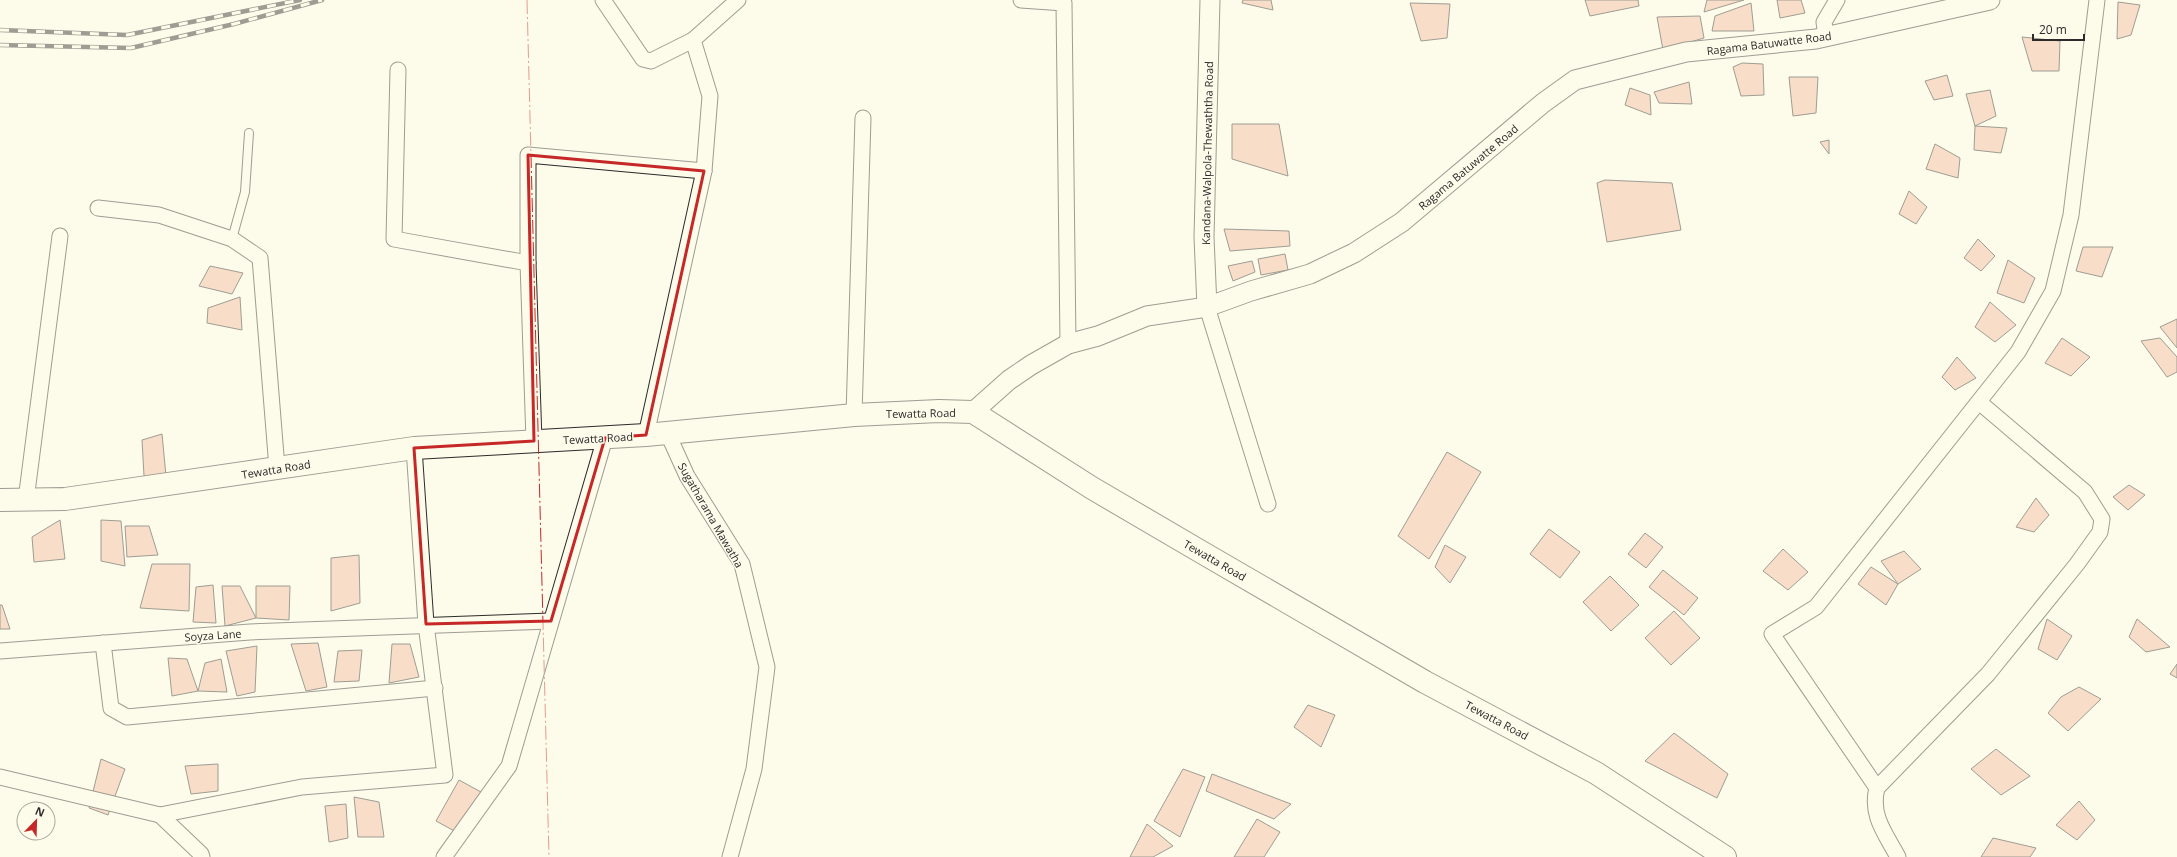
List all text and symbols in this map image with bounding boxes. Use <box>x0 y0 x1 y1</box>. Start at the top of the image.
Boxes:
scale bar <box>2033 16 2084 42</box>
text: 20 m <box>2039 21 2067 38</box>
street label: Ragama Batuwatte Road <box>1706 28 1832 58</box>
street label: Kandana-Walpola-Thewaththa Road <box>1198 61 1216 245</box>
street label: Ragama Batuwatte Road <box>1415 121 1521 213</box>
street label: Tewatta Road <box>886 405 956 421</box>
street label: Tewatta Road <box>563 429 633 447</box>
street label: Tewatta Road <box>240 456 312 482</box>
street label: Sugatharama Mawatha <box>675 460 747 570</box>
street label: Tewatta Road <box>1181 536 1249 584</box>
street label: Soyza Lane <box>184 626 242 644</box>
street label: Tewatta Road <box>1463 697 1531 743</box>
north arrow <box>16 801 56 841</box>
text: N <box>33 803 47 820</box>

